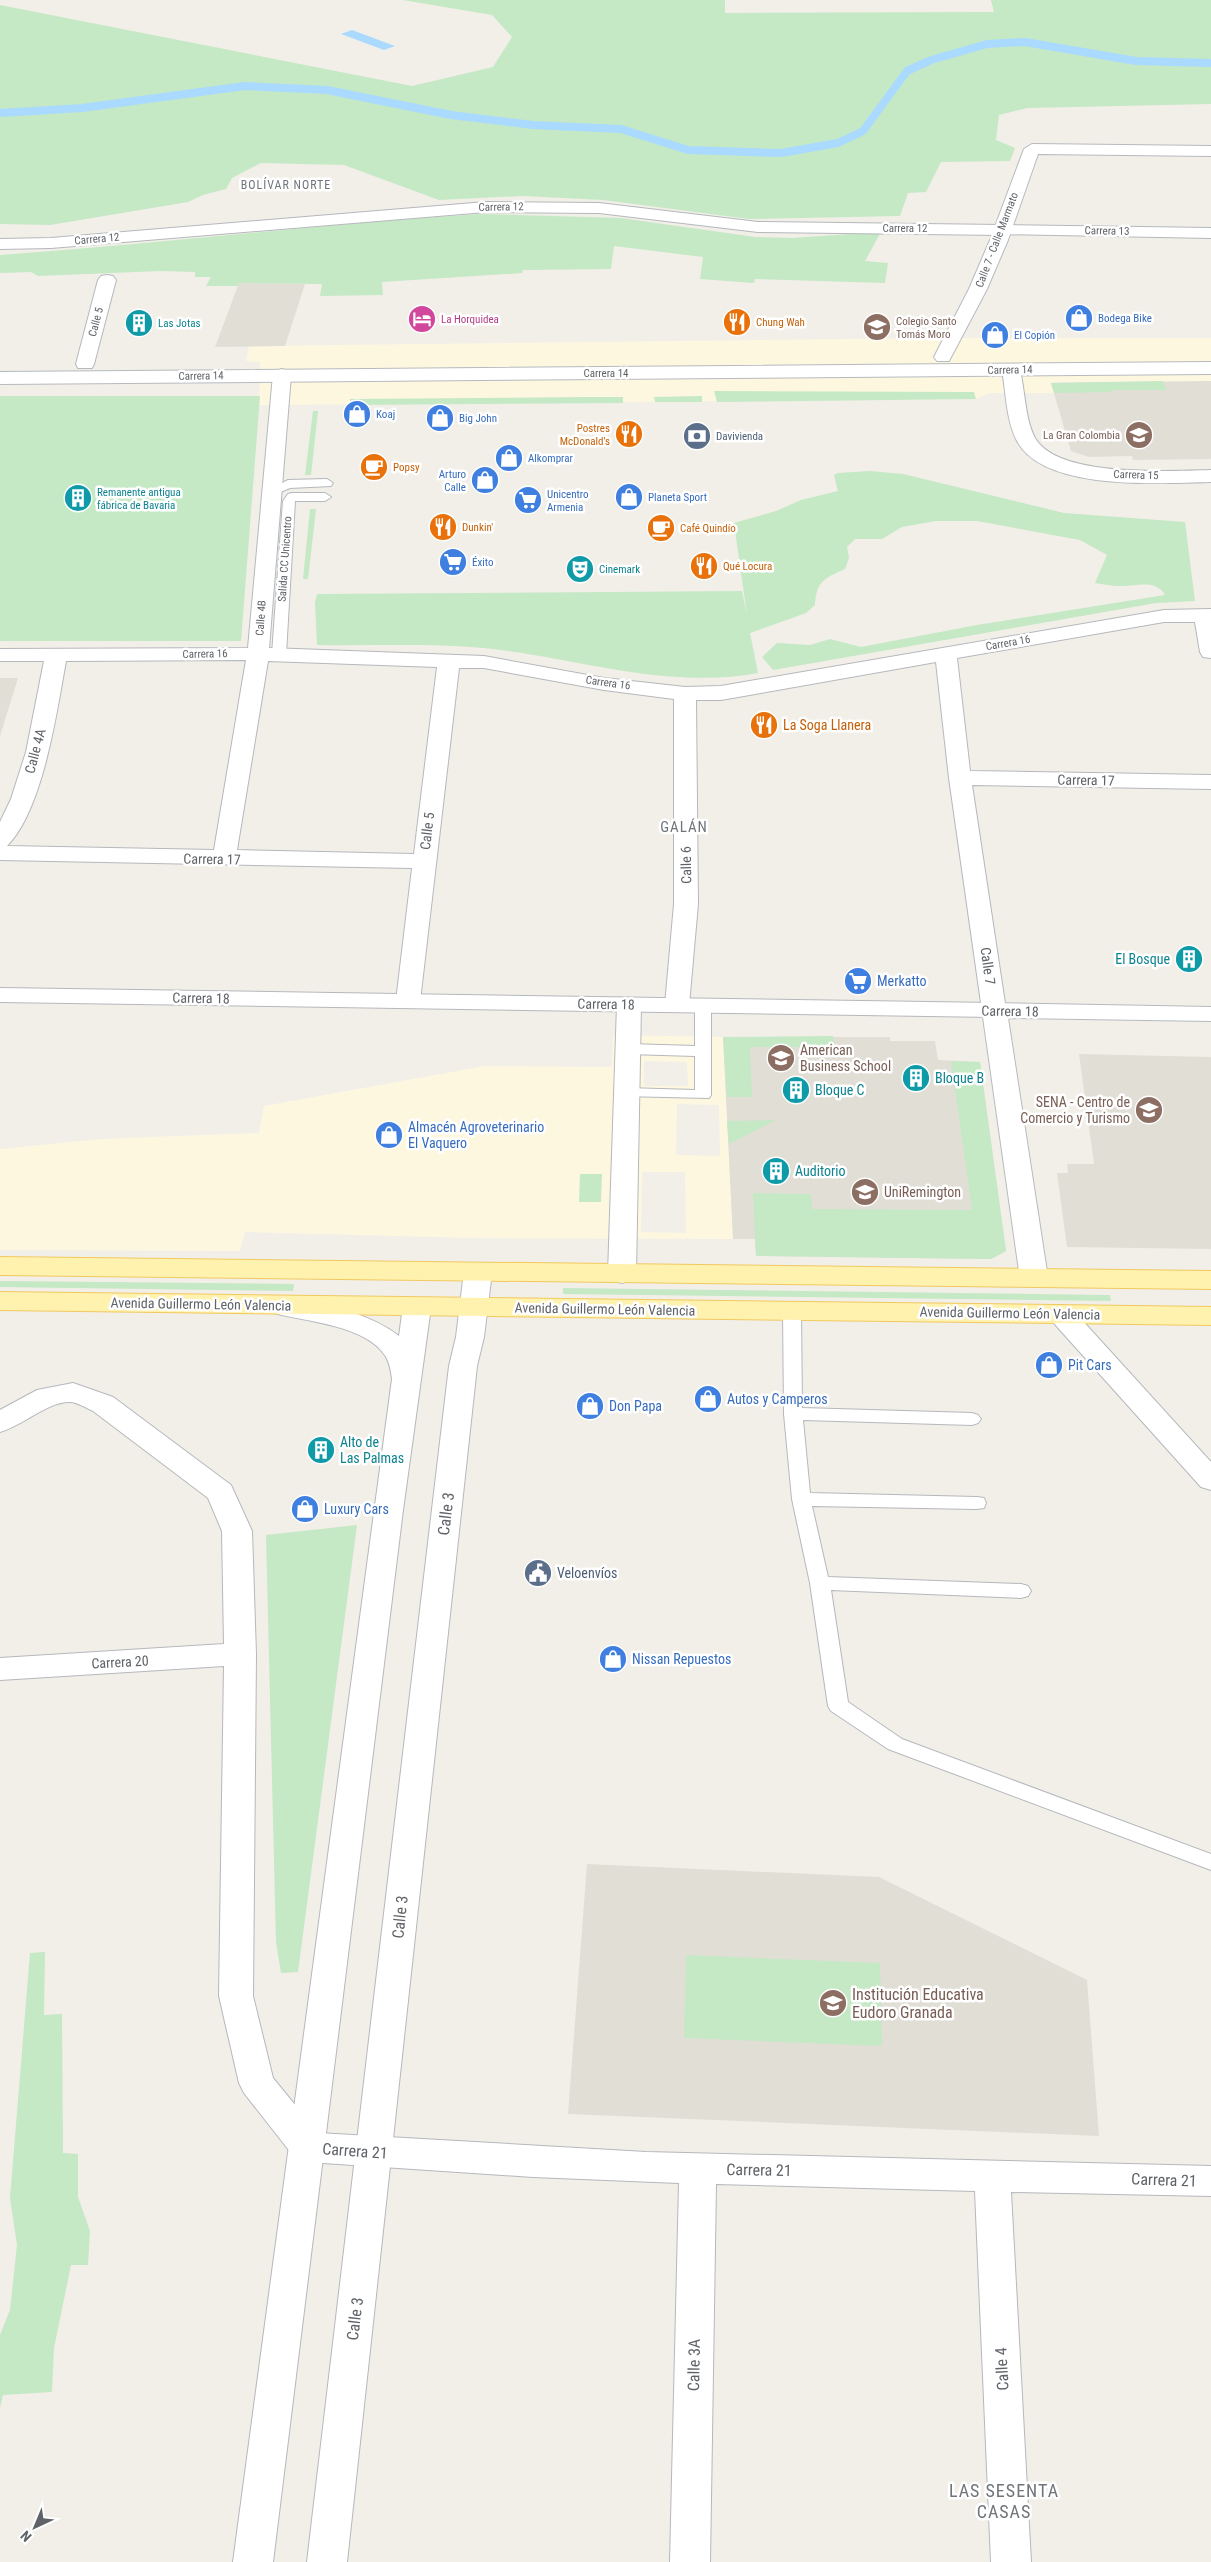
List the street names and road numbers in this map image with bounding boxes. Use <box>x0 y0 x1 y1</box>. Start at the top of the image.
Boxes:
street label: Calle 7 - Calle Marmato <box>973 190 1021 289</box>
street label: Carrera 12 <box>478 200 524 214</box>
street label: Carrera 12 <box>882 222 928 235</box>
street label: Carrera 13 <box>1084 224 1130 238</box>
street label: Carrera 12 <box>74 231 120 247</box>
street label: Calle 5 <box>86 306 106 338</box>
street label: Carrera 14 <box>987 363 1033 377</box>
street label: Carrera 14 <box>583 367 629 380</box>
street label: Carrera 14 <box>178 369 224 383</box>
street label: Carrera 15 <box>1113 468 1159 482</box>
street label: Salida CC Unicentro <box>276 515 295 602</box>
street label: Calle 4B <box>253 600 269 636</box>
street label: Carrera 16 <box>985 633 1031 653</box>
street label: Carrera 16 <box>182 647 228 661</box>
street label: Carrera 16 <box>585 673 631 693</box>
street label: Calle 4A <box>21 727 49 775</box>
street label: Carrera 17 <box>1057 772 1115 789</box>
street label: Calle 5 <box>417 811 437 851</box>
street label: Calle 6 <box>678 846 694 884</box>
street label: Carrera 17 <box>183 851 241 868</box>
street label: Calle 7 <box>977 946 999 986</box>
street label: Carrera 18 <box>172 990 230 1007</box>
street label: Carrera 18 <box>577 996 635 1013</box>
street label: Carrera 18 <box>981 1003 1039 1020</box>
street label: Avenida Guillermo León Valencia <box>110 1294 292 1314</box>
street label: Avenida Guillermo León Valencia <box>514 1299 696 1319</box>
street label: Avenida Guillermo León Valencia <box>919 1303 1101 1323</box>
street label: Calle 3 <box>434 1491 458 1537</box>
street label: Carrera 20 <box>91 1653 149 1671</box>
street label: Calle 3 <box>388 1895 412 1939</box>
street label: Carrera 21 <box>322 2139 388 2163</box>
street label: Carrera 21 <box>726 2160 792 2180</box>
street label: Carrera 21 <box>1131 2169 1197 2191</box>
street label: Calle 3 <box>343 2296 367 2342</box>
street label: Calle 3A <box>684 2339 704 2391</box>
street label: Calle 4 <box>991 2347 1013 2391</box>

